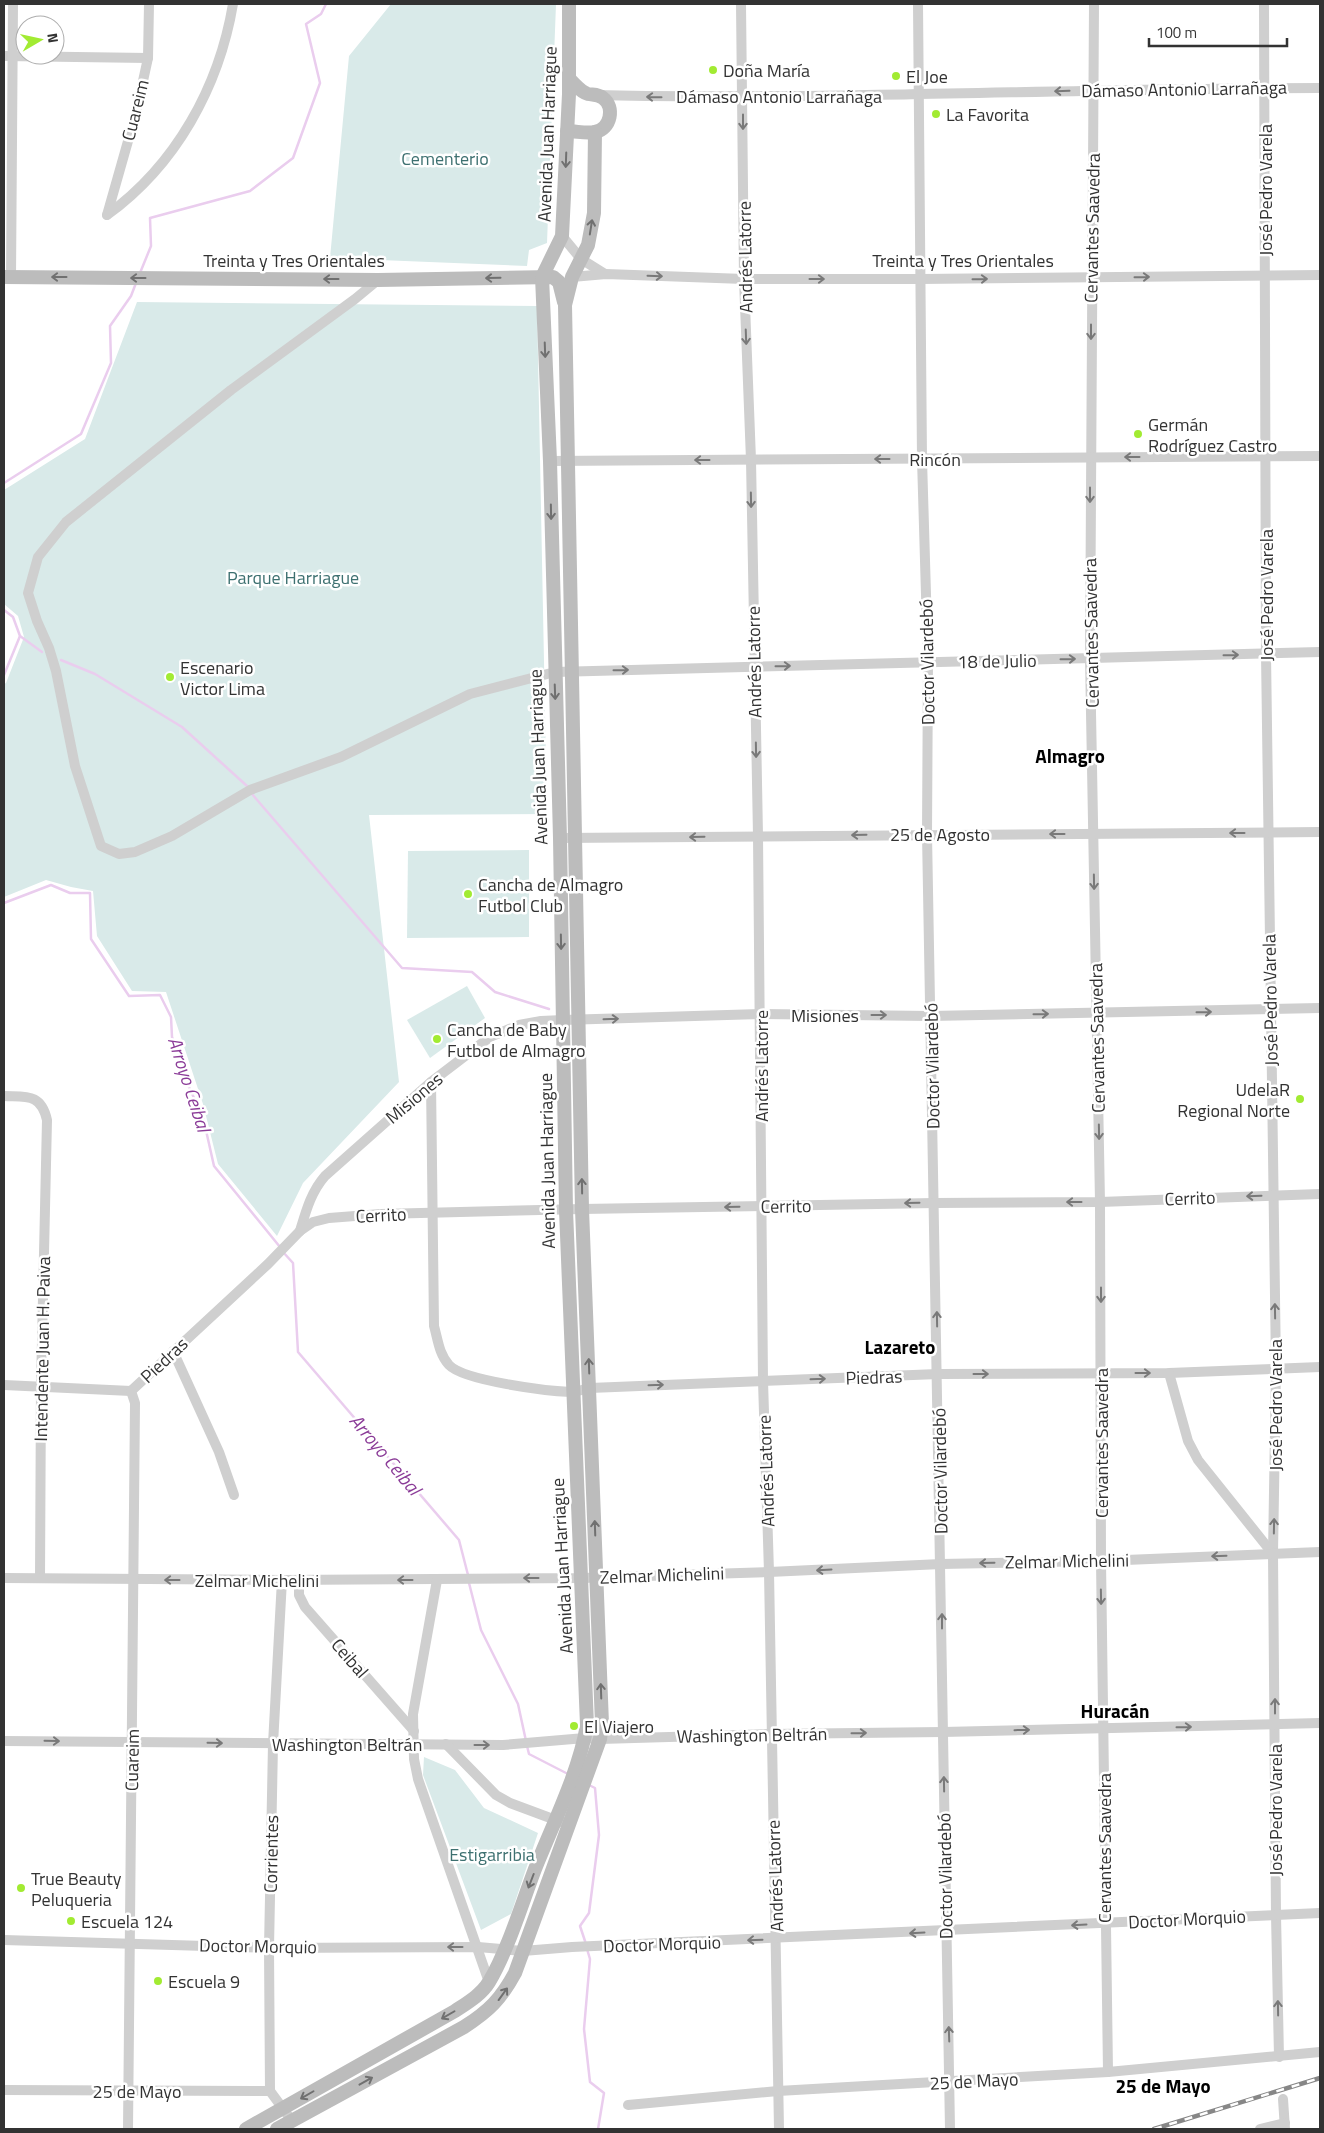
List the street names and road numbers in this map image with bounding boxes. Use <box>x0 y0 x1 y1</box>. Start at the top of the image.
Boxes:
street label: Avenida Juan Harriague <box>530 46 564 222</box>
street label: Dámaso Antonio Larrañaga <box>1081 74 1287 104</box>
street label: Cuareim <box>114 77 156 143</box>
street label: Dámaso Antonio Larrañaga <box>676 83 882 110</box>
street label: José Pedro Varela <box>1252 124 1279 256</box>
street label: Cervantes Saavedra <box>1077 153 1107 303</box>
street label: Andrés Latorre <box>731 201 759 313</box>
street label: Treinta y Tres Orientales <box>203 247 385 274</box>
street label: Treinta y Tres Orientales <box>872 247 1054 274</box>
street label: Rincón <box>909 446 961 473</box>
street label: José Pedro Varela <box>1253 529 1280 661</box>
street label: Cervantes Saavedra <box>1076 558 1106 708</box>
street label: Doctor Vilardebó <box>912 599 942 725</box>
street label: Andrés Latorre <box>740 606 768 718</box>
street label: 18 de Julio <box>957 647 1037 675</box>
street label: Avenida Juan Harriague <box>521 669 555 845</box>
street label: 25 de Agosto <box>890 821 990 848</box>
street label: José Pedro Varela <box>1255 934 1285 1066</box>
street label: Cervantes Saavedra <box>1082 963 1112 1113</box>
street label: Misiones <box>791 1002 859 1029</box>
street label: Doctor Vilardebó <box>917 1003 947 1129</box>
street label: Andrés Latorre <box>748 1010 775 1122</box>
street label: Misiones <box>379 1066 449 1130</box>
street label: Avenida Juan Harriague <box>532 1073 562 1249</box>
street label: Cerrito <box>1164 1184 1216 1212</box>
street label: Cerrito <box>760 1192 812 1220</box>
street label: Cerrito <box>355 1200 407 1230</box>
street label: Intendente Juan H. Paiva <box>27 1256 57 1442</box>
street label: Piedras <box>134 1331 194 1389</box>
street label: José Pedro Varela <box>1262 1339 1289 1471</box>
street label: Piedras <box>845 1363 903 1391</box>
street label: Cervantes Saavedra <box>1088 1368 1115 1518</box>
street label: Doctor Vilardebó <box>925 1408 955 1534</box>
street label: Andrés Latorre <box>751 1414 781 1528</box>
street label: Avenida Juan Harriague <box>544 1477 580 1655</box>
street label: Zelmar Michelini <box>1005 1546 1129 1576</box>
street label: Zelmar Michelini <box>599 1559 725 1591</box>
street label: Zelmar Michelini <box>195 1567 319 1594</box>
street label: Ceibal <box>325 1632 375 1684</box>
street label: Washington Beltrán <box>676 1720 828 1750</box>
street label: Cuareim <box>118 1729 146 1791</box>
street label: Washington Beltrán <box>272 1731 422 1758</box>
street label: José Pedro Varela <box>1262 1744 1289 1876</box>
street label: Cervantes Saavedra <box>1091 1773 1118 1923</box>
street label: Doctor Vilardebó <box>930 1813 960 1939</box>
street label: Corrientes <box>257 1815 285 1893</box>
street label: Andrés Latorre <box>760 1819 790 1933</box>
street label: Doctor Morquio <box>1127 1902 1247 1936</box>
street label: Doctor Morquio <box>603 1928 721 1960</box>
street label: Doctor Morquio <box>199 1931 317 1961</box>
street label: 25 de Mayo <box>929 2065 1019 2097</box>
street label: 25 de Mayo <box>93 2078 181 2105</box>

